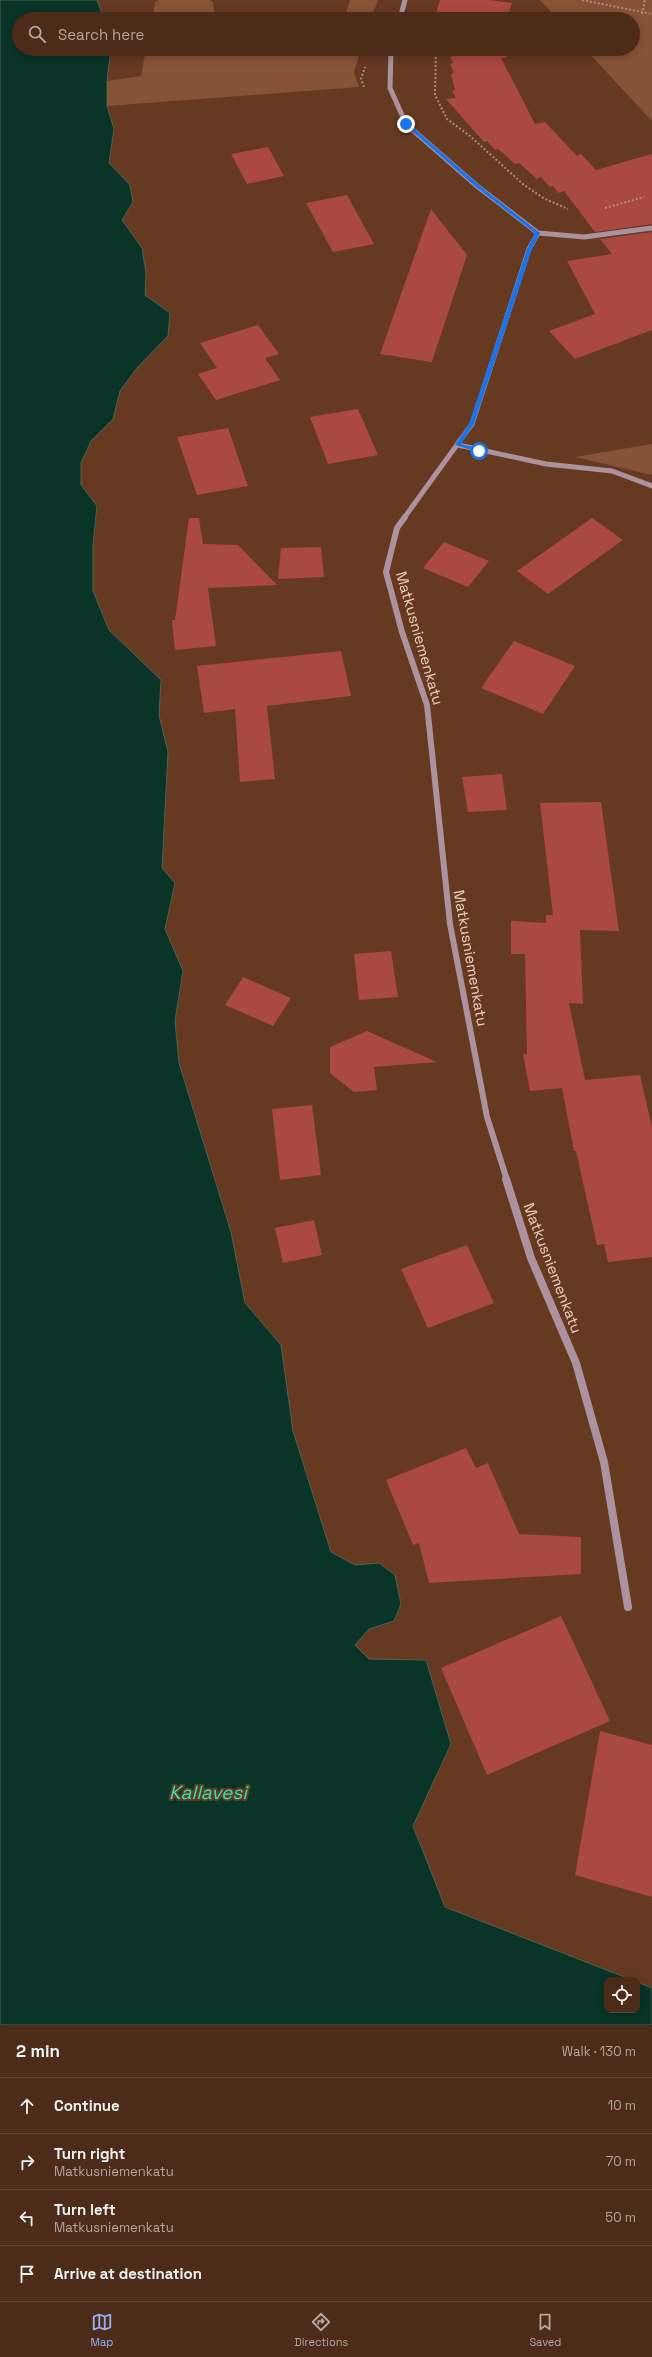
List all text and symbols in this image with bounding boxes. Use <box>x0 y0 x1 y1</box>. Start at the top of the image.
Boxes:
search box <box>12 12 640 56</box>
icon: search <box>26 23 48 45</box>
text: Search here <box>58 25 144 44</box>
route end <box>397 115 415 133</box>
route start <box>470 442 488 460</box>
street label: Matkusniemenkatu <box>392 569 448 707</box>
street label: Matkusniemenkatu <box>450 888 492 1028</box>
street label: Matkusniemenkatu <box>519 1200 587 1336</box>
water label: Kallavesi <box>169 1780 249 1805</box>
map controls <box>604 1977 640 2013</box>
button: locate <box>604 1977 640 2013</box>
text: 2 min <box>16 2040 60 2062</box>
text: Walk · 130 m <box>562 2043 636 2060</box>
icon: ahead <box>16 2095 38 2117</box>
text: Continue <box>54 2096 120 2115</box>
text: 10 m <box>608 2097 636 2114</box>
text: Turn right <box>54 2144 125 2163</box>
icon: right <box>16 2151 38 2173</box>
text: 70 m <box>606 2153 636 2170</box>
text: Matkusniemenkatu <box>54 2163 174 2180</box>
text: Turn left <box>54 2200 116 2219</box>
icon: left <box>16 2207 38 2229</box>
text: 50 m <box>605 2209 636 2226</box>
text: Matkusniemenkatu <box>54 2219 174 2236</box>
icon: arrive <box>16 2263 38 2285</box>
text: Arrive at destination <box>54 2264 202 2283</box>
tab: Map <box>91 2311 113 2349</box>
tab: Directions <box>294 2311 348 2349</box>
tab: Saved <box>529 2311 561 2349</box>

